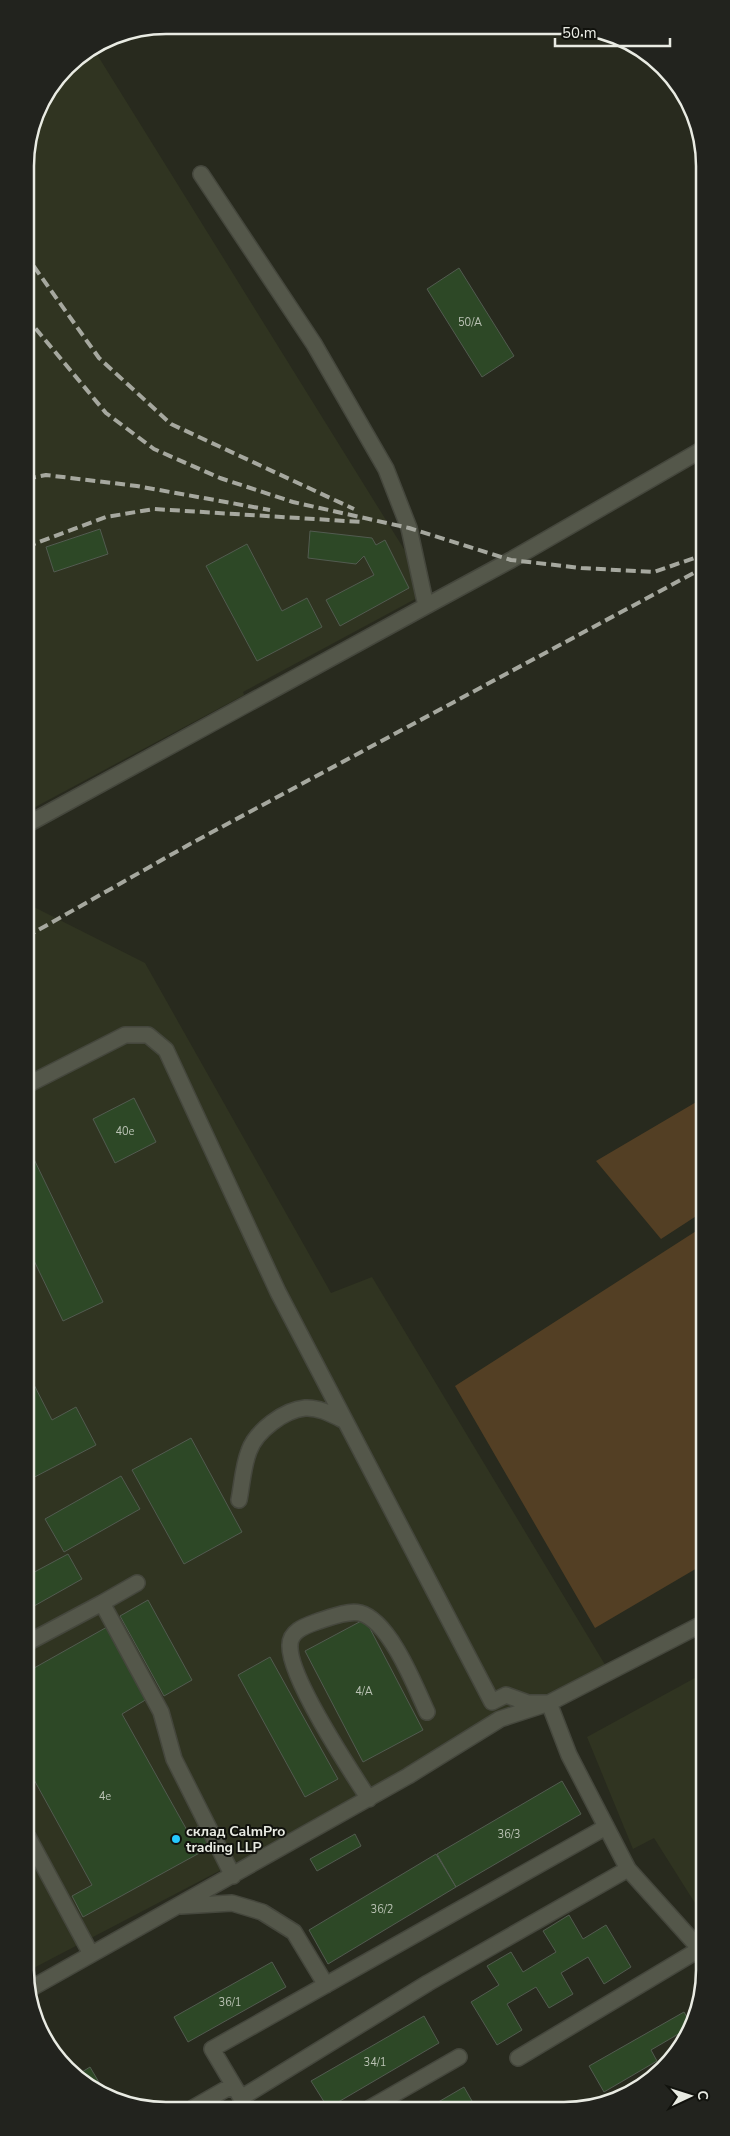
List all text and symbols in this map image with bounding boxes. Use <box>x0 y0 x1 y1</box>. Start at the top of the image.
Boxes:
scale bar <box>555 15 670 47</box>
text: 50 m <box>562 23 597 43</box>
house number: 50/А <box>458 315 482 330</box>
house number: 40е <box>115 1124 135 1139</box>
house number: 4/А <box>355 1684 373 1699</box>
house number: 4е <box>99 1789 111 1804</box>
place label: склад CalmPro trading LLP <box>186 1822 285 1857</box>
house number: 36/3 <box>498 1827 520 1842</box>
marker: склад CalmPro trading LLP <box>170 1833 182 1845</box>
house number: 36/2 <box>371 1902 393 1917</box>
house number: 36/1 <box>219 1995 241 2010</box>
house number: 34/1 <box>364 2055 386 2070</box>
north arrow <box>665 2071 715 2121</box>
text: С <box>693 2090 712 2101</box>

